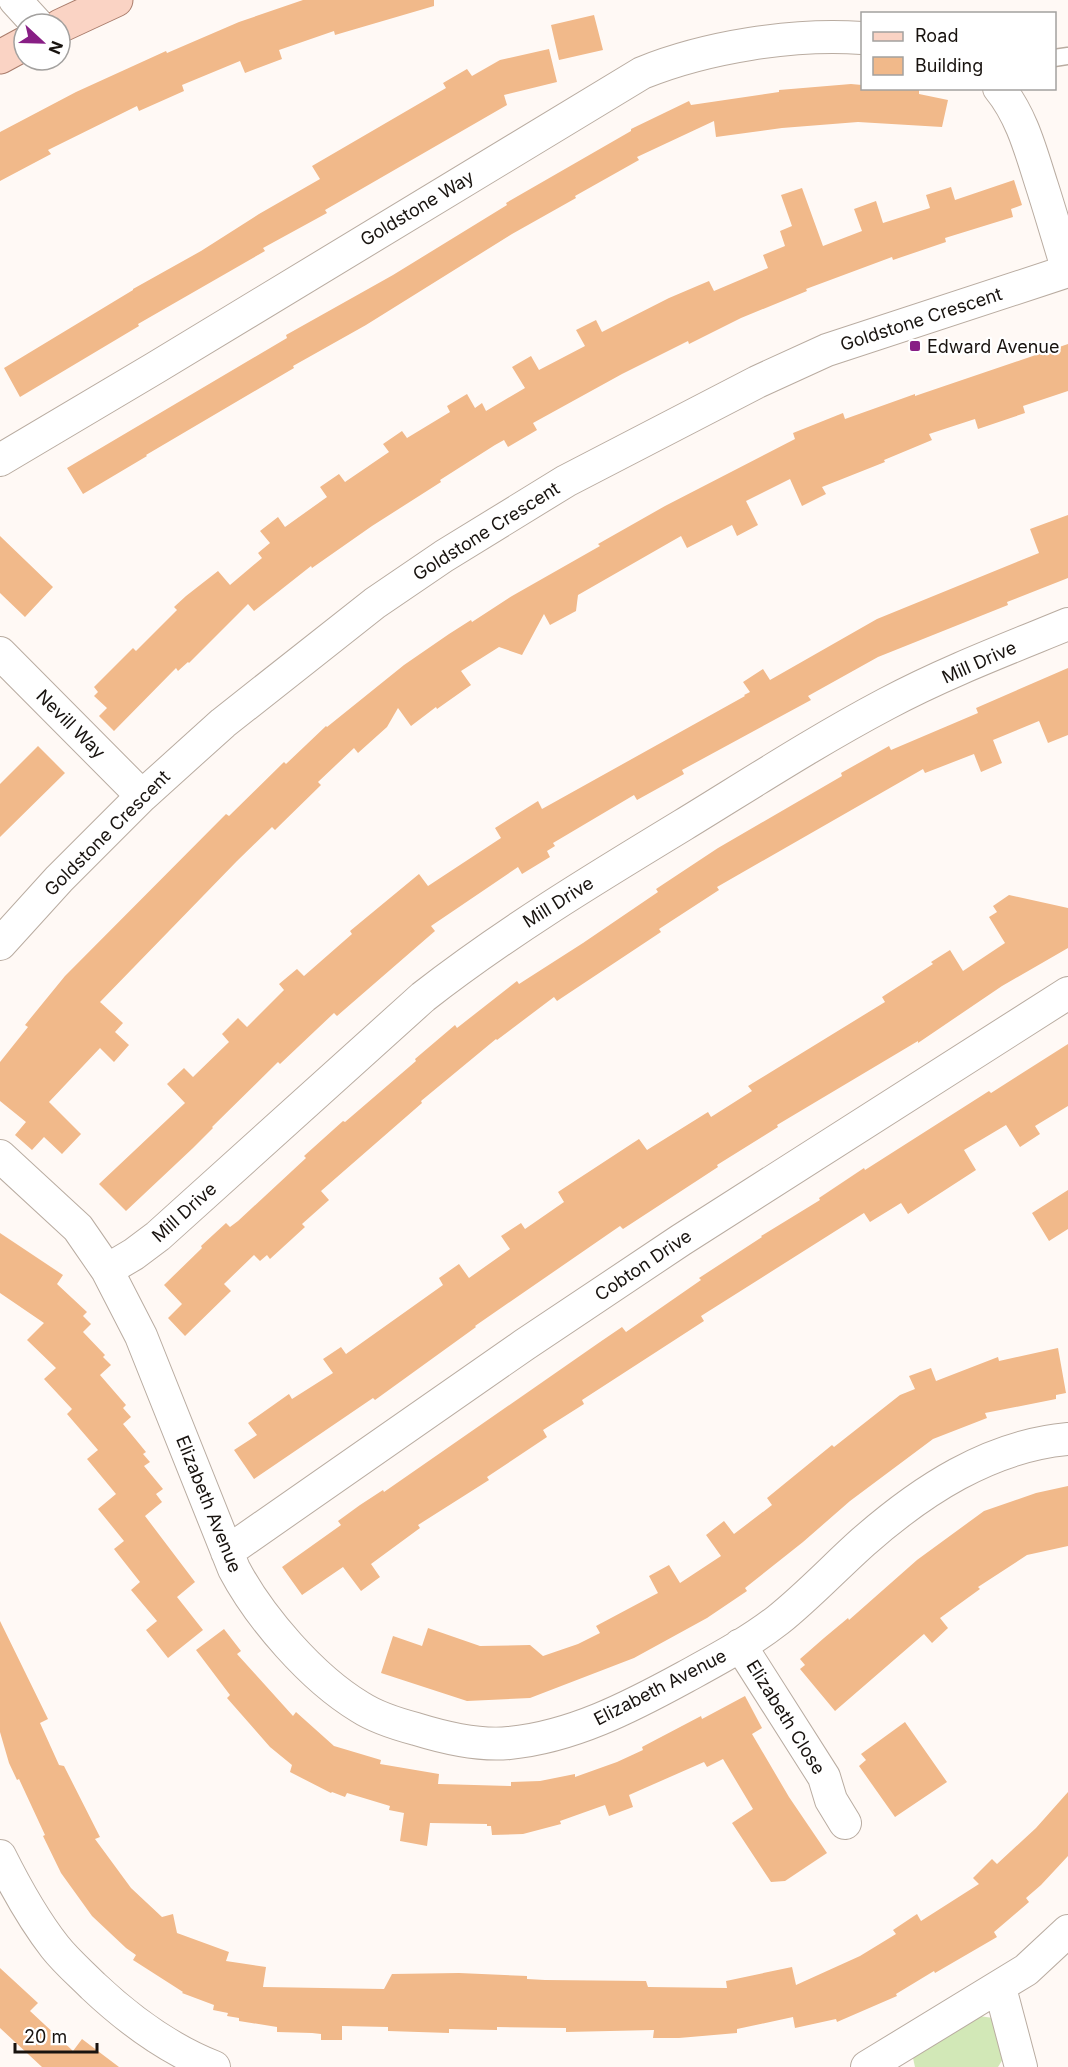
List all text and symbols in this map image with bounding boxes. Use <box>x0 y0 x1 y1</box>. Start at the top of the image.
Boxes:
north arrow <box>12 12 72 72</box>
legend <box>861 12 1056 90</box>
text: Road <box>915 25 958 46</box>
text: N <box>44 38 67 57</box>
text: Building <box>915 55 983 76</box>
street label: Goldstone Way <box>356 166 478 250</box>
street label: Goldstone Crescent <box>838 283 1005 355</box>
place label: Edward Avenue <box>927 336 1059 357</box>
marker: Edward Avenue <box>908 339 922 353</box>
street label: Goldstone Crescent <box>409 477 563 585</box>
street label: Mill Drive <box>939 636 1019 688</box>
street label: Nevill Way <box>32 685 110 763</box>
street label: Goldstone Crescent <box>40 766 174 900</box>
street label: Mill Drive <box>519 872 597 932</box>
street label: Mill Drive <box>148 1178 220 1246</box>
street label: Cobton Drive <box>591 1225 695 1305</box>
street label: Elizabeth Avenue <box>172 1432 246 1576</box>
street label: Elizabeth Avenue <box>590 1645 730 1729</box>
street label: Elizabeth Close <box>742 1656 830 1778</box>
scale bar <box>15 2016 98 2054</box>
text: 20 m <box>24 2026 67 2047</box>

